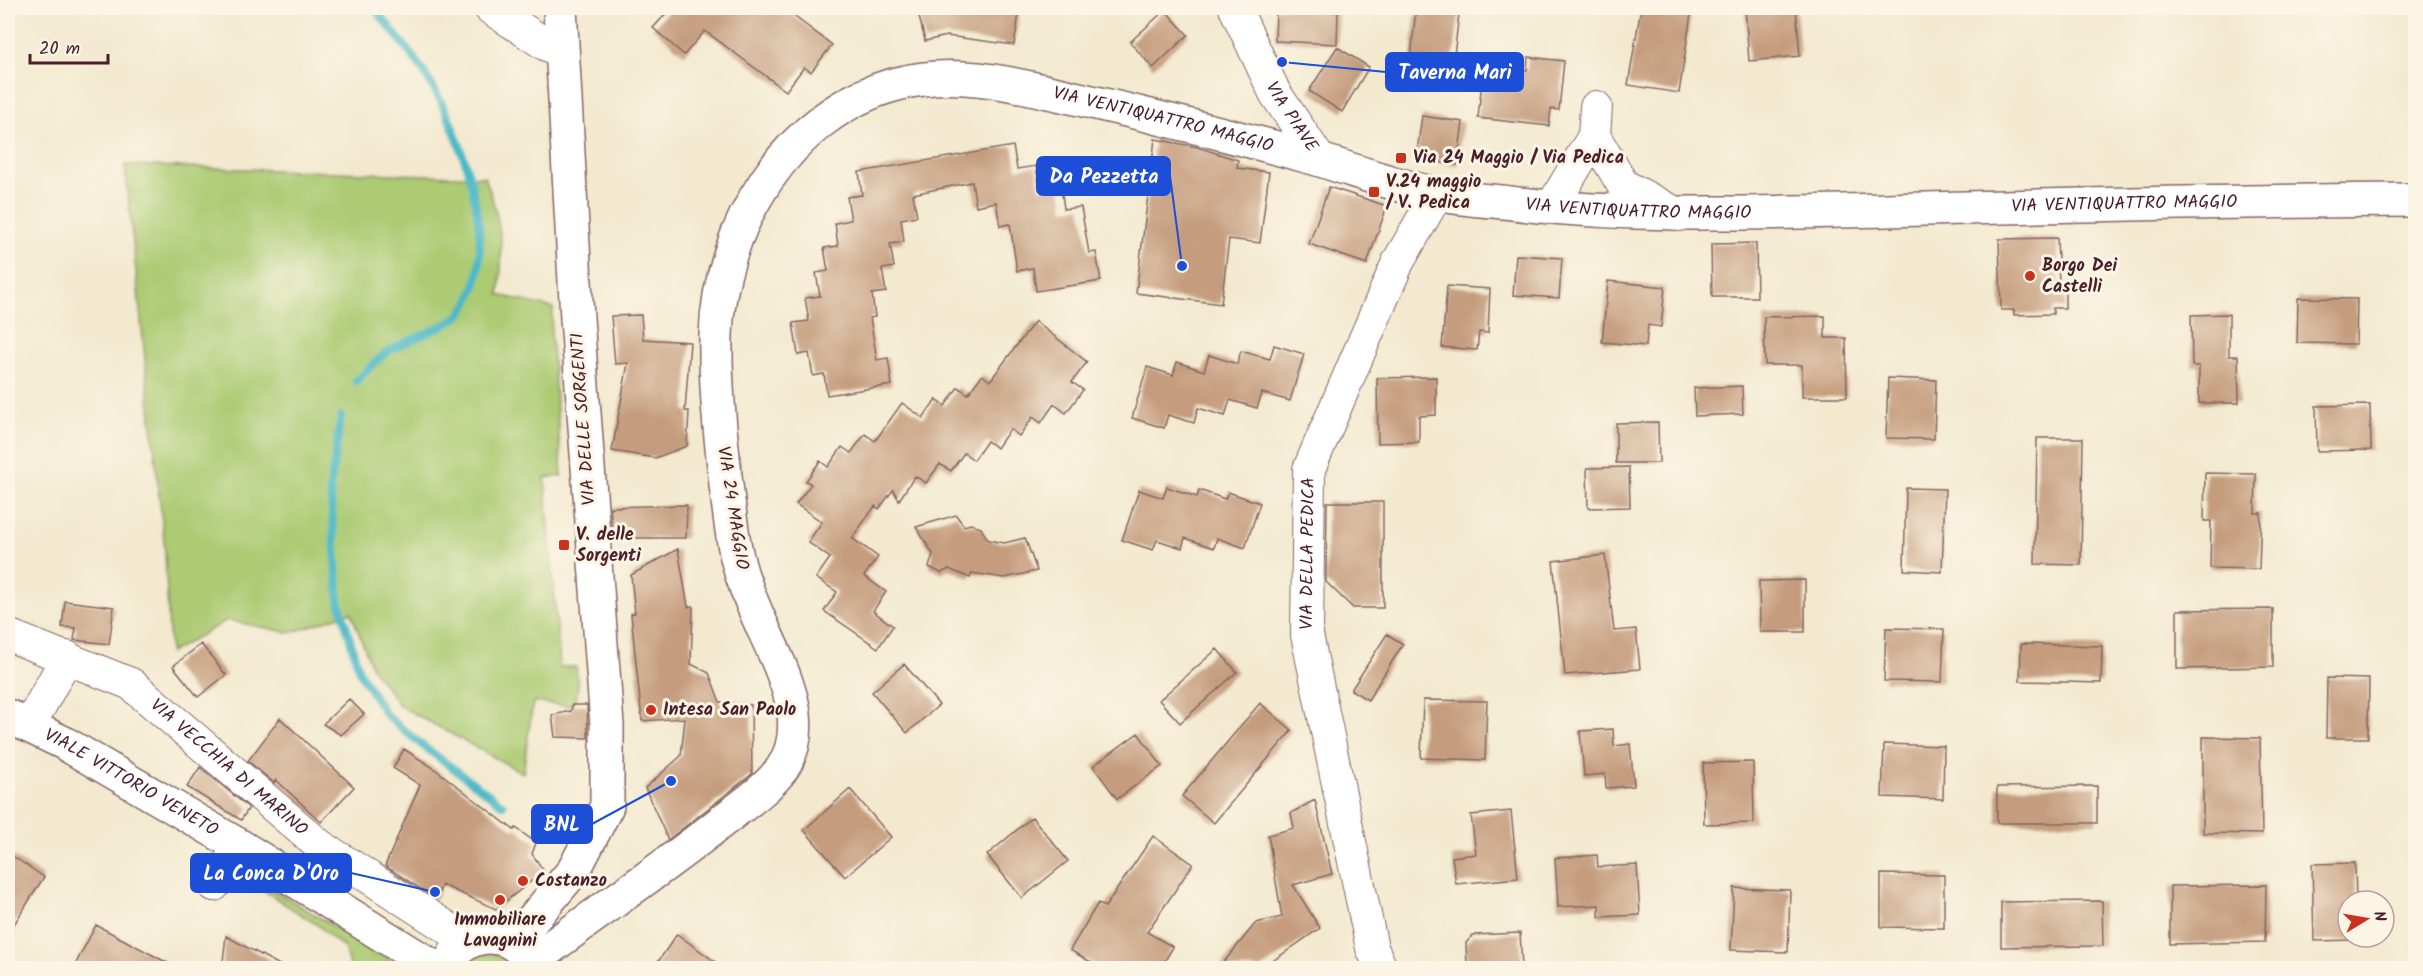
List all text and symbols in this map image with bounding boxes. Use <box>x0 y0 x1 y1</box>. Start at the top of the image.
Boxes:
scale bar <box>30 27 108 65</box>
text: 20 m <box>39 35 80 64</box>
callout: Taverna Mari <box>1386 53 1523 91</box>
text: Taverna Mari <box>1398 58 1512 90</box>
street label: VIA PIAVE <box>1257 77 1326 159</box>
street label: VIA VENTIQUATTRO MAGGIO <box>1050 79 1276 161</box>
place label: Via 24 Maggio / Via Pedica <box>1413 144 1624 173</box>
marker: Via 24 Maggio / Via Pedica <box>1394 151 1408 165</box>
callout: Da Pezzetta <box>1037 157 1170 195</box>
text: Da Pezzetta <box>1049 162 1159 194</box>
place label: V.24 maggio / V. Pedica <box>1385 168 1481 218</box>
marker: V.24 maggio / V. Pedica <box>1367 185 1381 199</box>
street label: VIA VENTIQUATTRO MAGGIO <box>2011 187 2237 221</box>
street label: VIA VENTIQUATTRO MAGGIO <box>1524 190 1751 228</box>
place label: Borgo Dei Castelli <box>2042 252 2118 302</box>
marker: Borgo Dei Castelli <box>2023 269 2037 283</box>
street label: VIA DELLE SORGENTI <box>564 332 604 506</box>
street label: VIA 24 MAGGIO <box>708 444 756 572</box>
street label: VIA DELLA PEDICA <box>1293 477 1323 630</box>
place label: V. delle Sorgenti <box>576 521 641 571</box>
marker: V. delle Sorgenti <box>557 538 571 552</box>
street label: VIA VECCHIA DI MARINO <box>143 692 314 844</box>
place label: Intesa San Paolo <box>663 696 796 725</box>
marker: Intesa San Paolo <box>644 703 658 717</box>
street label: VIALE VITTORIO VENETO <box>39 721 224 845</box>
callout: BNL <box>532 805 592 843</box>
text: BNL <box>544 810 580 842</box>
callout: La Conca D'Oro <box>191 854 351 892</box>
text: La Conca D'Oro <box>203 859 339 891</box>
place label: Costanzo <box>535 867 607 896</box>
marker: Costanzo <box>516 874 530 888</box>
north arrow <box>2336 889 2396 949</box>
marker: Immobiliare Lavagnini <box>493 893 507 907</box>
place label: Immobiliare Lavagnini <box>454 906 546 956</box>
text: N <box>2366 909 2392 924</box>

